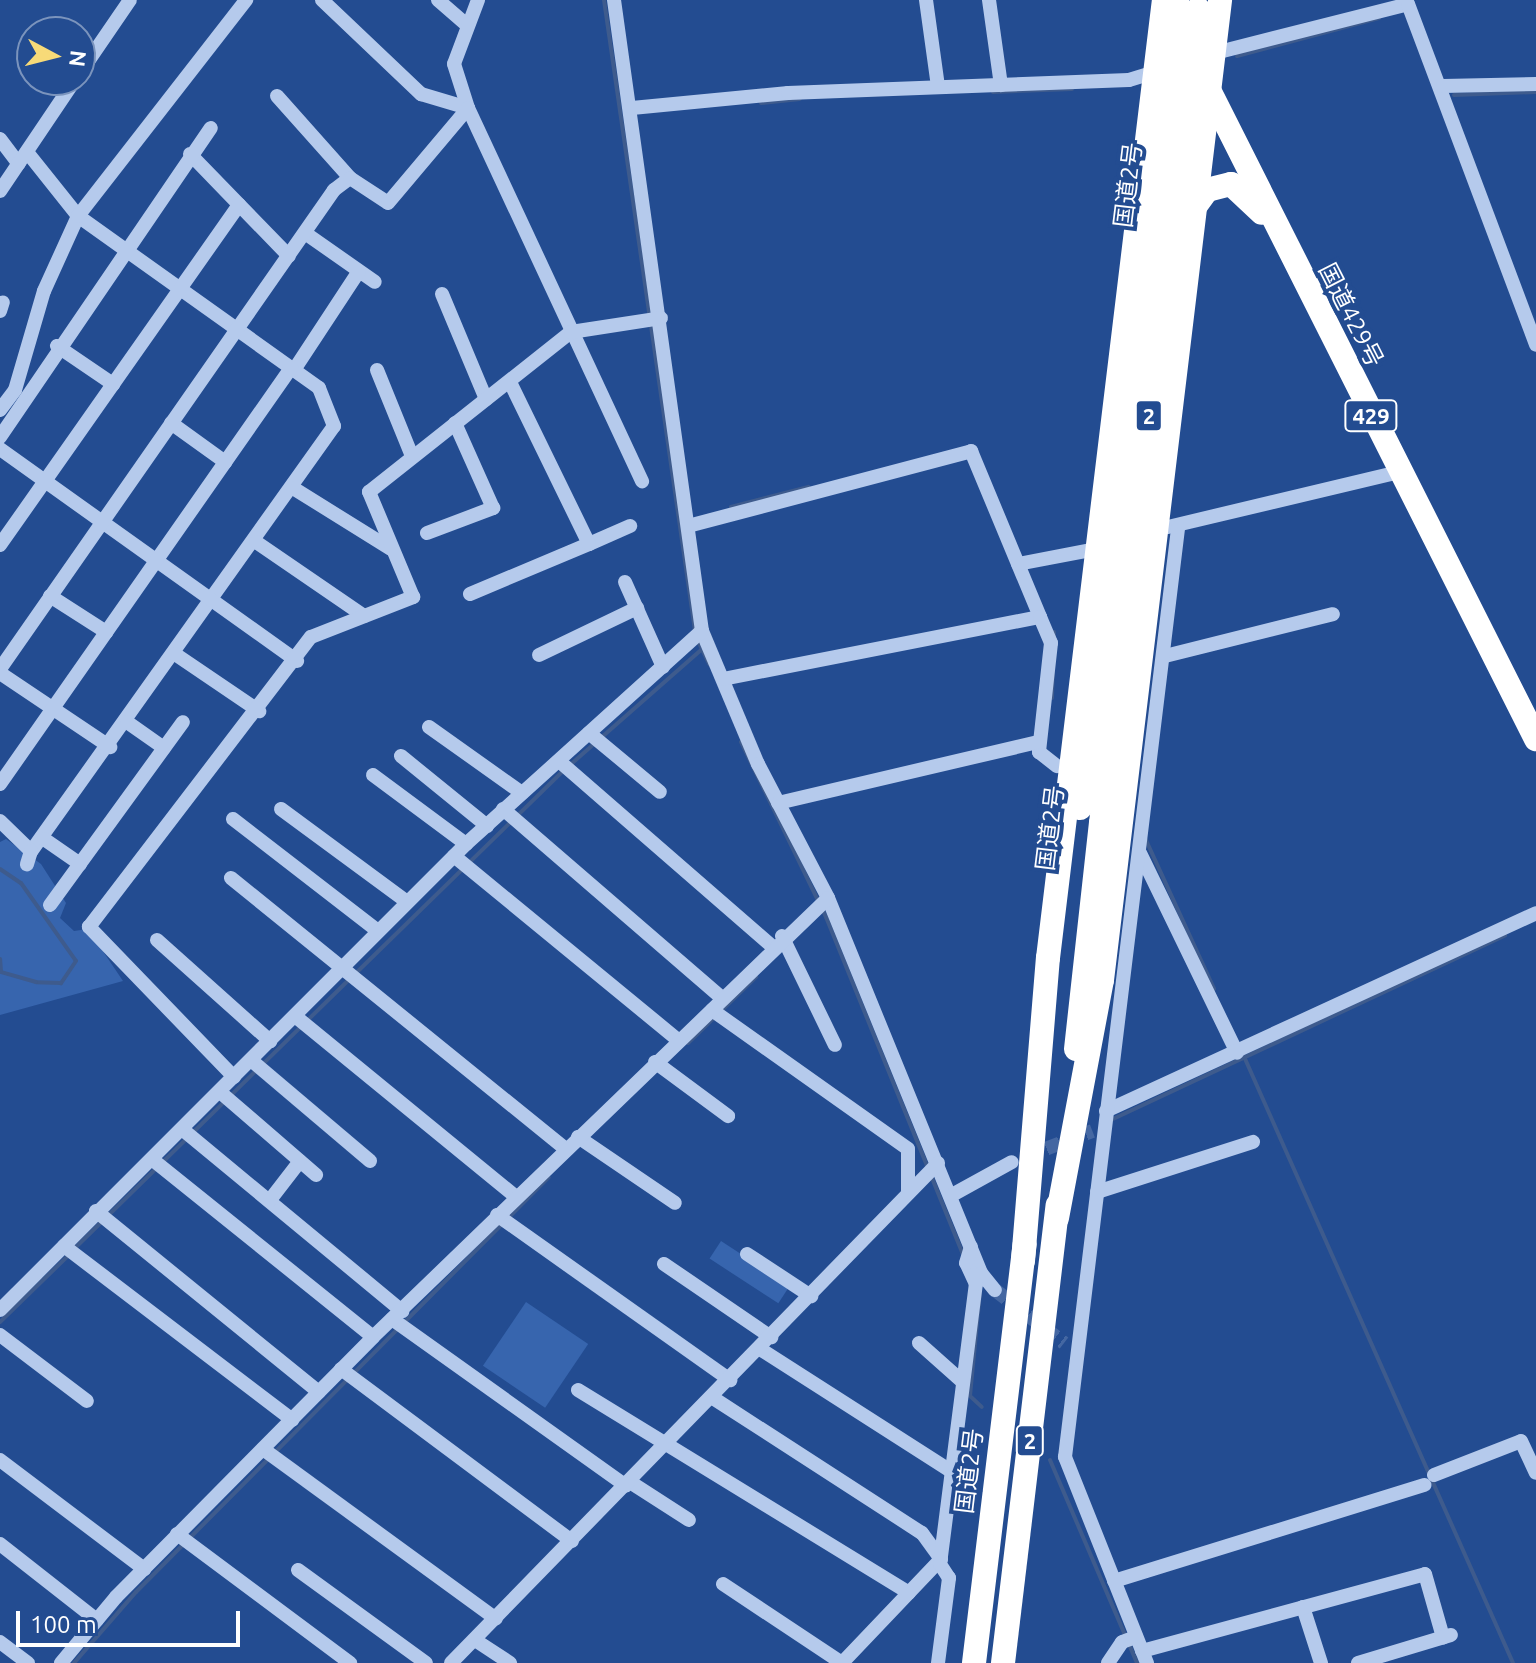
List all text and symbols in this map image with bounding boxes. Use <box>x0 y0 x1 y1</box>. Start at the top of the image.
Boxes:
north arrow <box>16 16 96 96</box>
text: N <box>65 49 92 68</box>
street label: 国道2号 <box>1108 141 1148 229</box>
street label: 国道429号 <box>1313 258 1389 372</box>
road number: 2 <box>1133 398 1165 434</box>
road number: 429 <box>1343 398 1399 434</box>
street label: 国道2号 <box>1030 784 1070 872</box>
road number: 2 <box>1014 1423 1046 1459</box>
street label: 国道2号 <box>949 1427 989 1515</box>
scale bar <box>20 1595 244 1645</box>
text: 100 m <box>30 1611 97 1638</box>

